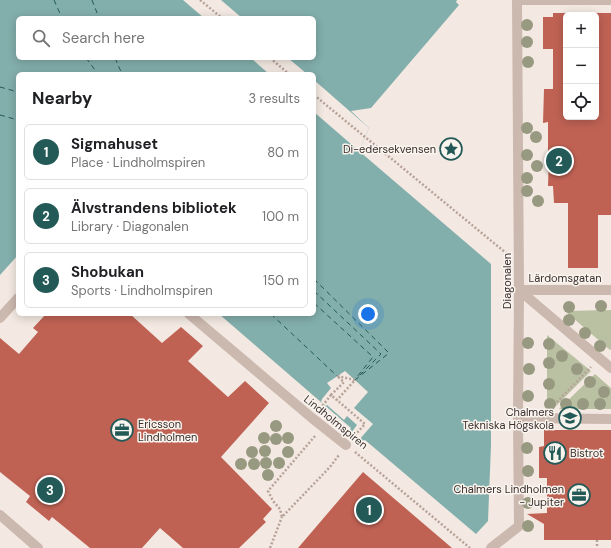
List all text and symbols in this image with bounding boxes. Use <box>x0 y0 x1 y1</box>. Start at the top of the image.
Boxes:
map controls <box>563 12 599 120</box>
button: + <box>563 12 599 48</box>
search box <box>16 16 316 60</box>
icon: search <box>30 27 52 49</box>
text: Search here <box>62 28 145 48</box>
button: − <box>563 48 599 84</box>
button: locate <box>563 84 599 120</box>
text: Nearby <box>32 87 92 109</box>
text: 3 results <box>248 90 300 107</box>
text: Sigmahuset <box>71 134 158 154</box>
place icon: Di-edersekvensen <box>438 136 464 162</box>
place label: Di-edersekvensen <box>343 142 436 156</box>
text: 1 <box>44 144 48 161</box>
text: 80 m <box>267 144 299 161</box>
pin: 2 <box>546 146 572 176</box>
text: Place · Lindholmspiren <box>71 154 205 171</box>
text: Älvstrandens bibliotek <box>71 198 237 218</box>
text: 2 <box>42 208 50 225</box>
text: 100 m <box>262 208 299 225</box>
text: Library · Diagonalen <box>71 218 189 235</box>
street label: Diagonalen <box>500 253 514 309</box>
text: Shobukan <box>71 262 144 282</box>
street label: Lärdomsgatan <box>529 271 601 285</box>
text: 3 <box>42 272 50 289</box>
text: 150 m <box>263 272 299 289</box>
text: Sports · Lindholmspiren <box>71 282 213 299</box>
your location <box>358 304 378 324</box>
street label: Lindholmspiren <box>301 392 371 452</box>
place label: Chalmers Tekniska Högskola <box>463 405 554 432</box>
school or university icon: Chalmers Tekniska Högskola <box>557 405 583 431</box>
office icon: Ericsson Lindholmen <box>109 417 135 443</box>
place label: Ericsson Lindholmen <box>138 417 197 444</box>
restaurant icon: Bistrot <box>542 440 568 466</box>
place label: Bistrot <box>570 446 603 460</box>
pin: 3 <box>37 475 63 505</box>
place label: Chalmers Lindholmen - Jupiter <box>453 482 564 509</box>
office icon: Chalmers Lindholmen - Jupiter <box>566 482 592 508</box>
pin: 1 <box>356 495 382 525</box>

